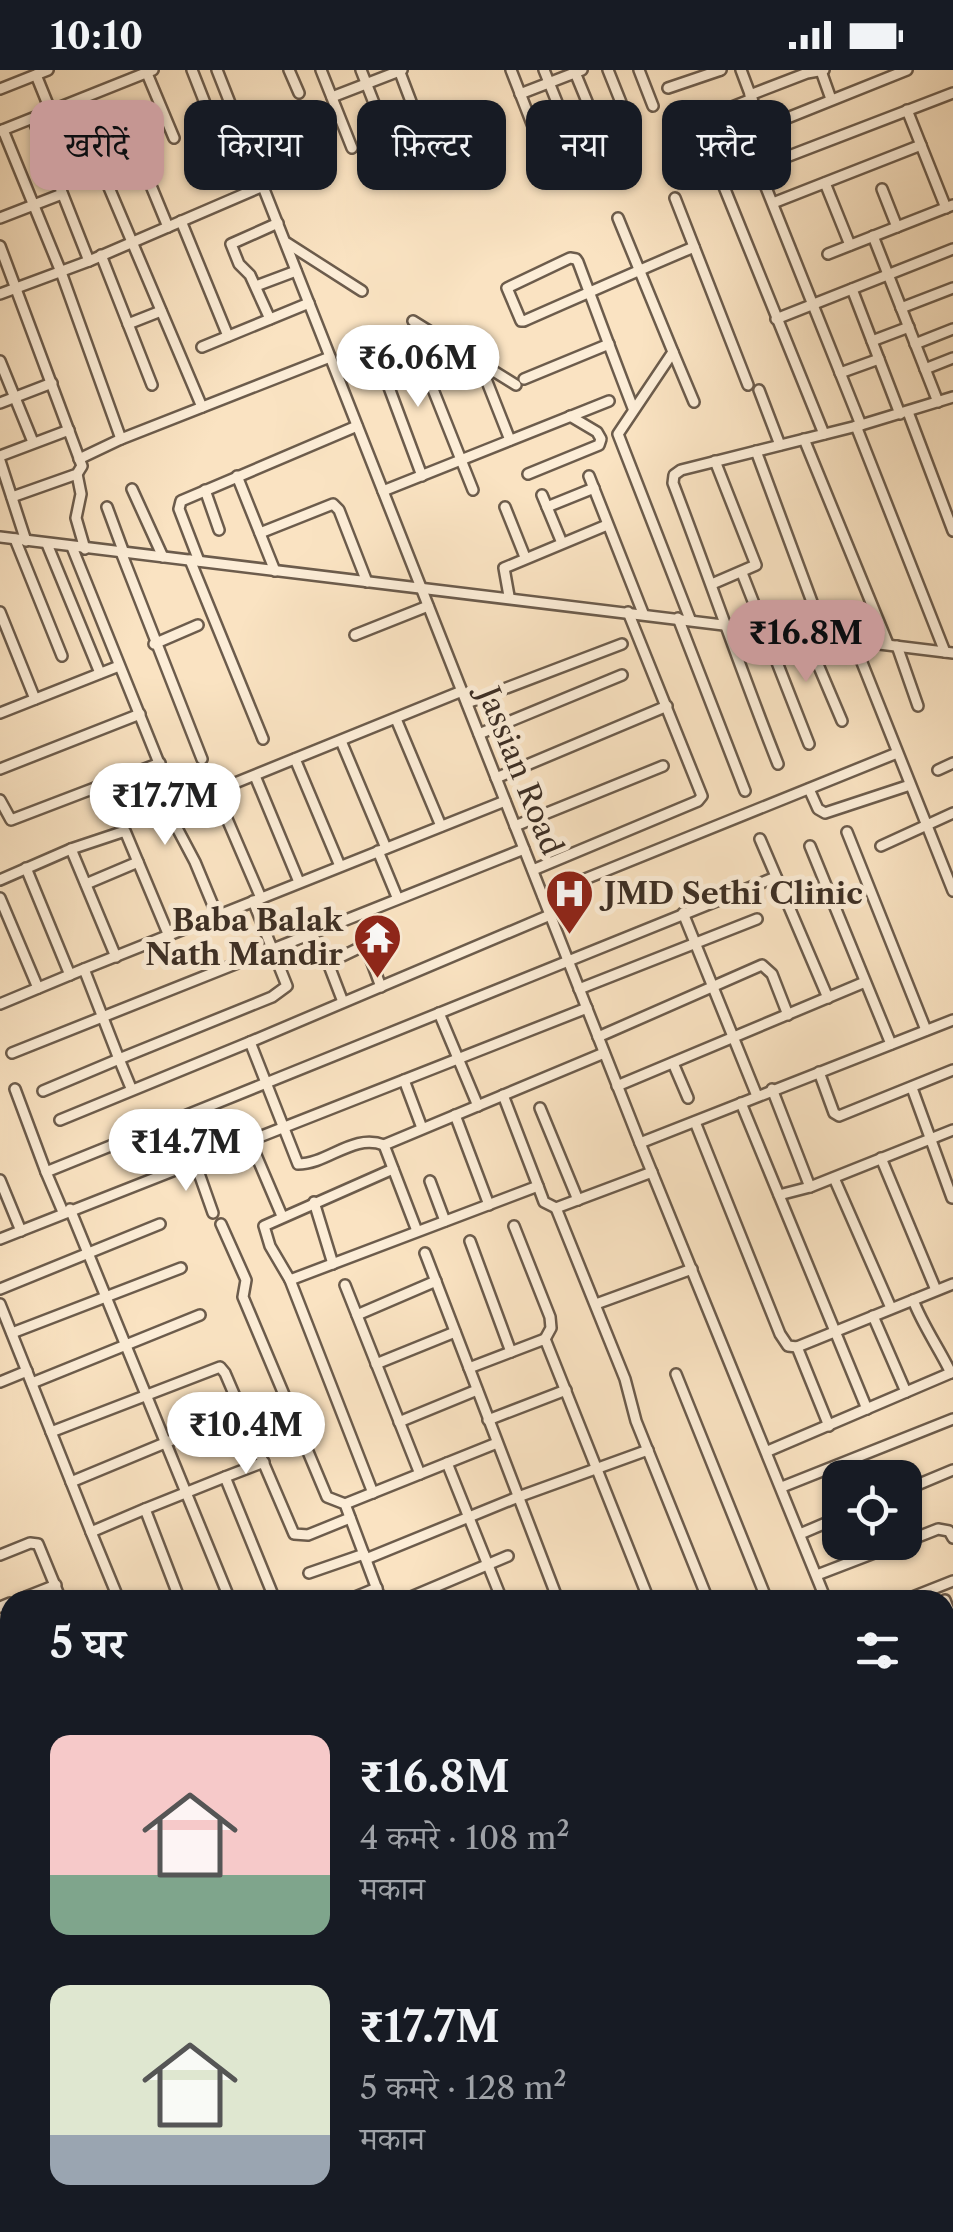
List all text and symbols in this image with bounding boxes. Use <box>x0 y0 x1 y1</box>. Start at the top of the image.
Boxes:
text: 10:10 <box>50 12 143 59</box>
chip: खरीदें <box>30 100 164 190</box>
chip: किराया <box>184 100 337 190</box>
chip: फ़िल्टर <box>357 100 506 190</box>
chip: नया <box>526 100 642 190</box>
chip: फ़्लैट <box>662 100 791 190</box>
pin: ₹6.06M <box>337 325 499 410</box>
text: ₹6.06M <box>358 338 478 377</box>
pin: ₹16.8M <box>725 600 887 685</box>
text: ₹16.8M <box>749 613 863 652</box>
street label: Jassian Road <box>468 678 571 860</box>
pin: ₹17.7M <box>84 763 246 848</box>
text: ₹17.7M <box>112 776 218 815</box>
hospital icon: JMD Sethi Clinic <box>543 868 595 936</box>
place label: JMD Sethi Clinic <box>599 875 863 912</box>
place label: Baba Balak Nath Mandir <box>145 902 344 973</box>
temple icon: Baba Balak Nath Mandir <box>352 912 404 980</box>
pin: ₹14.7M <box>105 1109 267 1194</box>
text: ₹14.7M <box>131 1122 241 1161</box>
pin: ₹10.4M <box>165 1392 327 1477</box>
text: ₹10.4M <box>189 1405 303 1444</box>
map controls <box>822 1460 922 1560</box>
button: locate <box>822 1460 922 1560</box>
text: 5 घर <box>50 1617 125 1669</box>
icon: filters <box>850 1623 905 1678</box>
text: ₹16.8M <box>360 1751 510 1803</box>
icon: home <box>130 1775 250 1895</box>
text: 4 कमरे · 108 m² <box>360 1818 570 1857</box>
text: मकान <box>360 1869 425 1908</box>
text: ₹17.7M <box>360 2001 500 2053</box>
icon: home <box>130 2025 250 2145</box>
text: 5 कमरे · 128 m² <box>360 2068 567 2107</box>
text: मकान <box>360 2119 425 2158</box>

